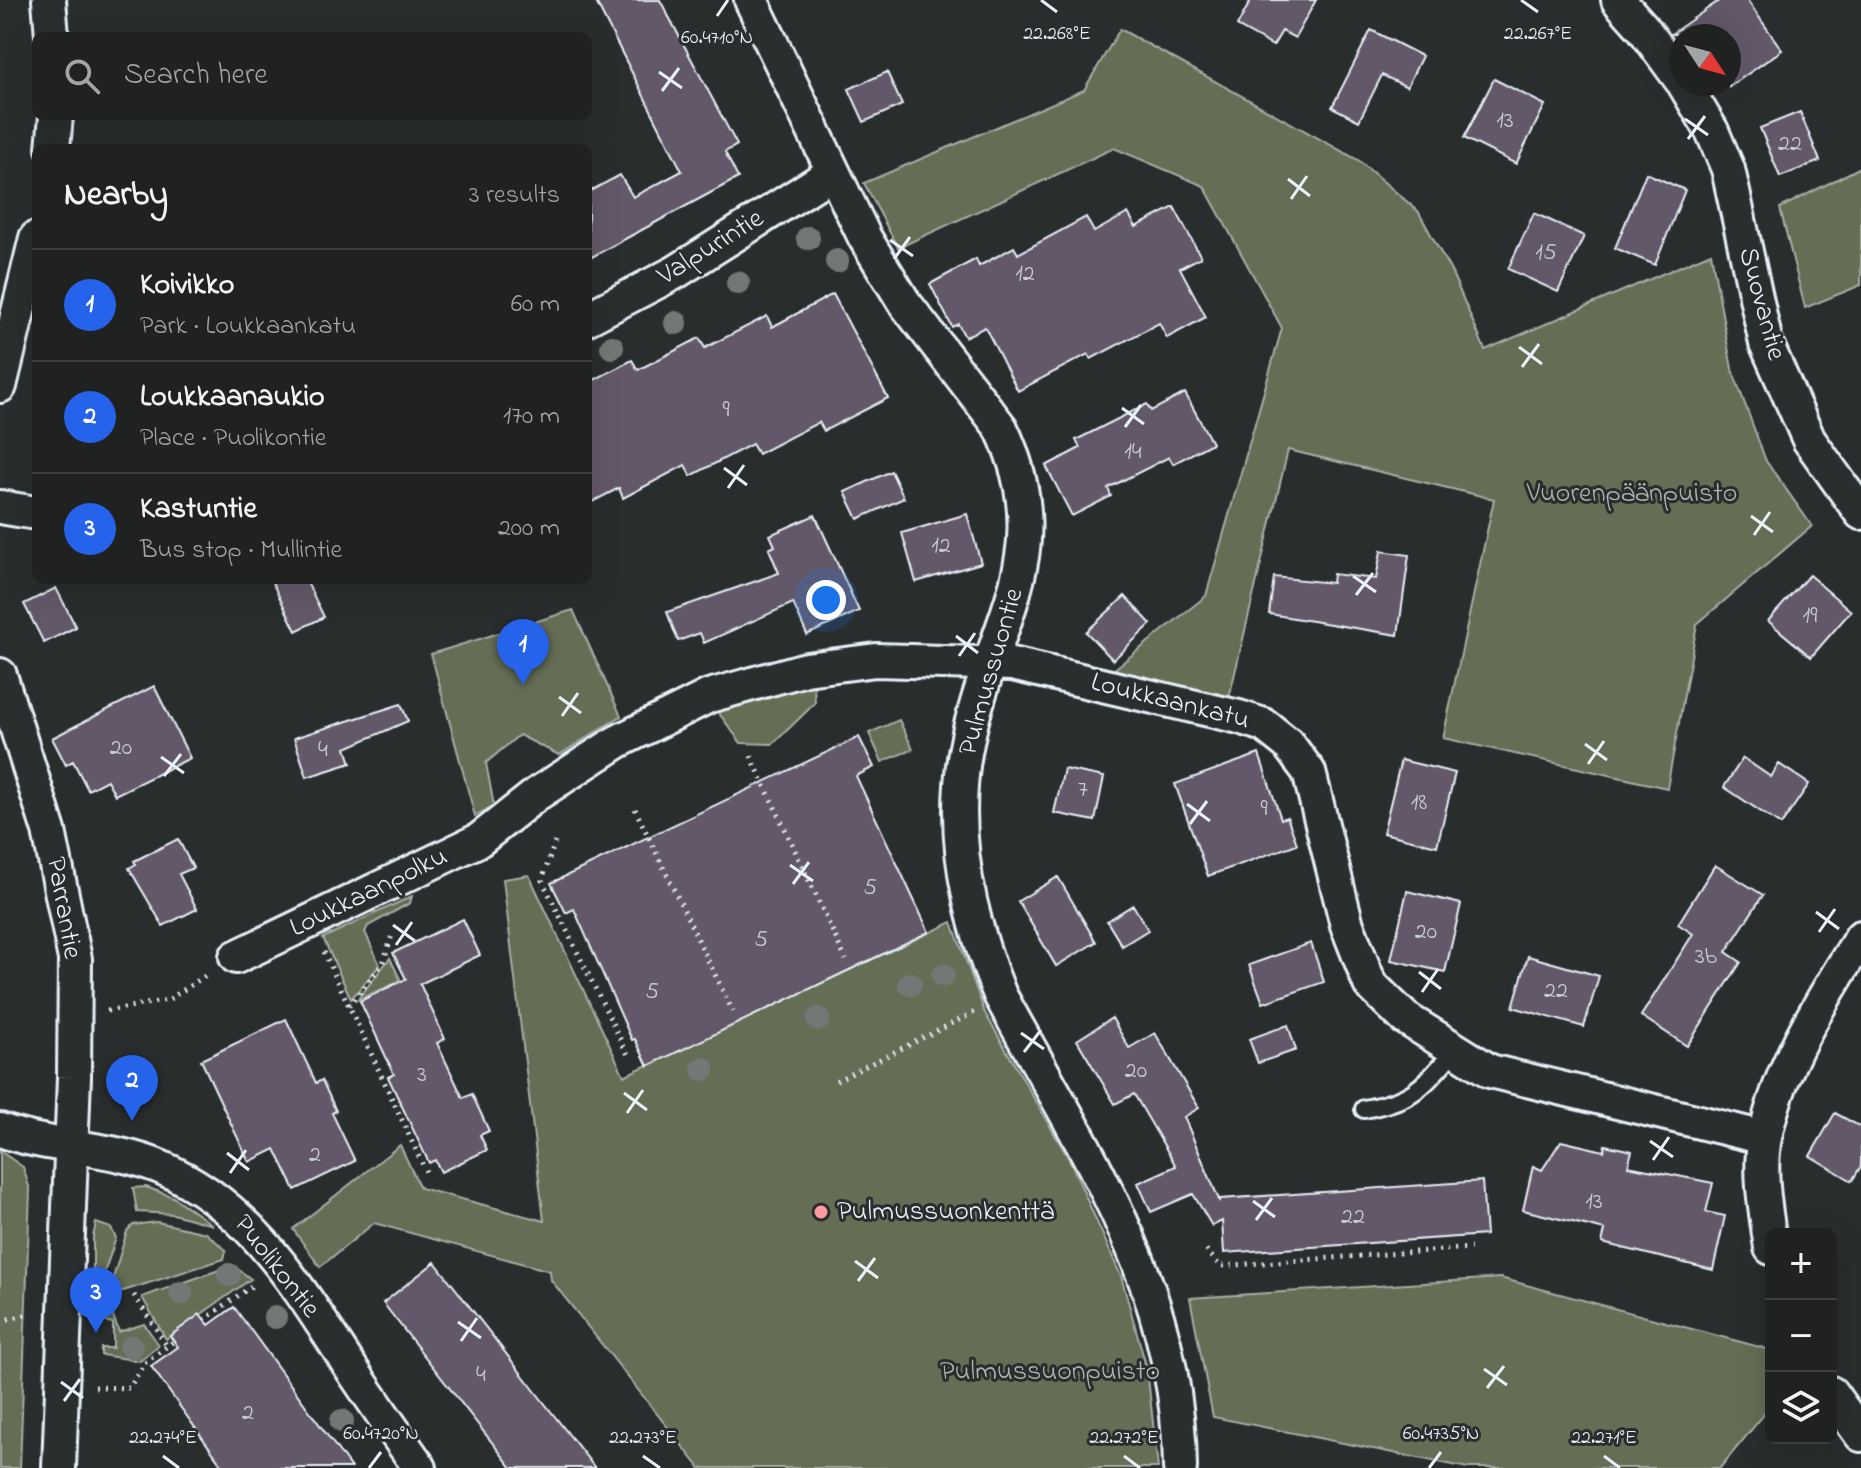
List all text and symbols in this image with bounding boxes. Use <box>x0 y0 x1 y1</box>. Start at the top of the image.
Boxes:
text: 22.268°E <box>1023 20 1091 49</box>
text: 22.267°E <box>1504 20 1572 49</box>
text: 60.4710°N <box>681 24 753 53</box>
north arrow <box>1669 24 1741 96</box>
search box <box>32 32 592 120</box>
icon: search <box>60 54 104 98</box>
text: Search here <box>124 54 268 98</box>
house number: 13 <box>1496 104 1514 139</box>
house number: 22 <box>1778 127 1802 162</box>
text: Nearby <box>64 171 168 221</box>
text: 3 results <box>469 177 560 215</box>
street label: Valpurintie <box>649 199 773 297</box>
house number: 15 <box>1535 236 1557 271</box>
street label: Suovantie <box>1726 243 1796 365</box>
house number: 12 <box>1015 257 1035 292</box>
text: Koivikko <box>140 264 234 308</box>
text: 1 <box>86 286 94 324</box>
text: 60 m <box>511 286 560 324</box>
text: Park · Loukkaankatu <box>140 308 356 346</box>
text: Loukkaanaukio <box>140 376 325 420</box>
house number: 9 <box>722 393 730 428</box>
text: 2 <box>84 398 96 436</box>
text: 170 m <box>503 398 560 436</box>
text: Place · Puolikontie <box>140 420 327 458</box>
house number: 14 <box>1124 435 1142 470</box>
park label: Vuorenpäänpuisto <box>1526 474 1737 515</box>
text: Kastuntie <box>140 488 257 532</box>
text: 3 <box>85 510 95 548</box>
text: 200 m <box>498 510 560 548</box>
house number: 12 <box>931 529 951 564</box>
text: Bus stop · Mullintie <box>140 532 342 570</box>
your location <box>806 580 846 620</box>
street label: Pulmussuontie <box>949 583 1036 761</box>
house number: 19 <box>1803 599 1818 634</box>
pin: 1 <box>497 619 549 685</box>
street label: Loukkaankatu <box>1086 662 1254 742</box>
house number: 20 <box>110 731 132 766</box>
house number: 4 <box>318 733 328 768</box>
house number: 7 <box>1078 773 1088 808</box>
house number: 18 <box>1411 786 1427 821</box>
house number: 9 <box>1260 792 1268 827</box>
street label: Loukkaanpolku <box>283 837 455 949</box>
street label: Parrantie <box>34 854 92 963</box>
house number: 5 <box>863 871 877 906</box>
house number: 20 <box>1415 915 1437 950</box>
house number: 5 <box>754 923 768 958</box>
house number: 3b <box>1695 940 1718 975</box>
house number: 22 <box>1544 974 1568 1009</box>
house number: 5 <box>645 975 659 1010</box>
house number: 20 <box>1125 1054 1147 1089</box>
pin: 2 <box>106 1055 158 1121</box>
house number: 3 <box>417 1058 427 1093</box>
house number: 2 <box>309 1138 321 1173</box>
house number: 13 <box>1585 1185 1603 1220</box>
place label: Pulmussuonkenttä <box>837 1192 1054 1233</box>
house number: 22 <box>1341 1200 1365 1235</box>
marker: Pulmussuonkenttä <box>812 1203 830 1221</box>
street label: Puolikontie <box>222 1206 330 1328</box>
map controls <box>1765 1228 1837 1444</box>
button: + <box>1765 1228 1837 1300</box>
pin: 3 <box>70 1267 122 1333</box>
button: − <box>1765 1300 1837 1372</box>
park label: Pulmussuonpuisto <box>940 1352 1160 1393</box>
house number: 4 <box>476 1358 486 1393</box>
button: layers <box>1765 1372 1837 1444</box>
house number: 2 <box>242 1396 254 1431</box>
text: 60.4720°N <box>343 1420 419 1449</box>
text: 60.4735°N <box>1403 1420 1479 1449</box>
text: 22.274°E <box>129 1424 197 1453</box>
text: 22.273°E <box>609 1424 677 1453</box>
text: 22.272°E <box>1089 1424 1159 1453</box>
text: 22.271°E <box>1571 1424 1637 1453</box>

